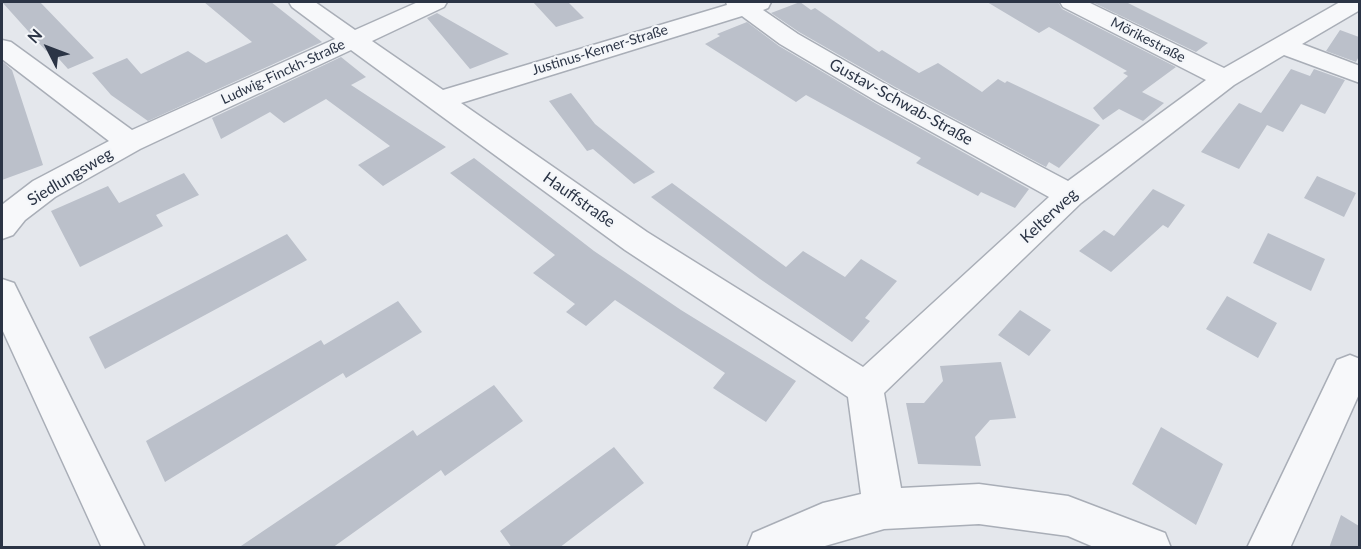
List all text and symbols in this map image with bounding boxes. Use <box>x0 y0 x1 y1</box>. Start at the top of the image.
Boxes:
street label: Mörikestraße <box>1108 14 1188 66</box>
north arrow <box>18 18 78 78</box>
street label: Justinus-Kerner-Straße <box>530 21 670 79</box>
text: N <box>23 25 45 47</box>
street label: Ludwig-Finckh-Straße <box>218 36 348 108</box>
street label: Gustav-Schwab-Straße <box>826 55 976 149</box>
street label: Siedlungsweg <box>24 144 116 210</box>
street label: Hauffstraße <box>539 168 619 232</box>
street label: Kelterweg <box>1016 185 1082 247</box>

